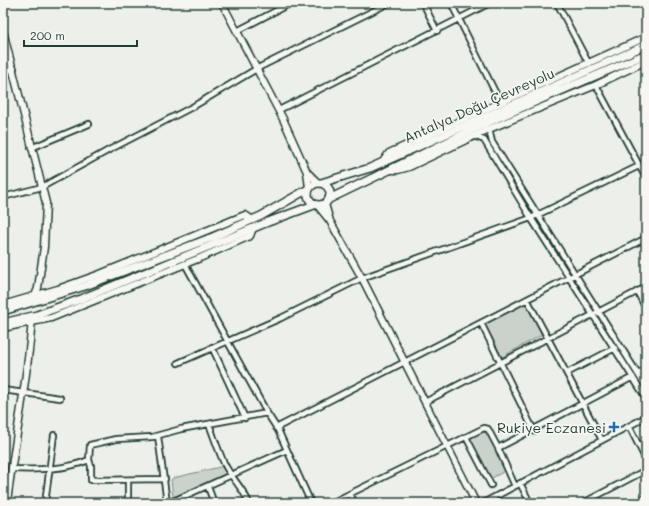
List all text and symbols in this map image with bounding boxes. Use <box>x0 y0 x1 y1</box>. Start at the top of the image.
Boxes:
scale bar <box>24 22 137 48</box>
text: 200 m <box>30 27 65 43</box>
street label: Antalya Doğu Çevreyolu <box>401 63 557 147</box>
place label: Rukiye Eczanesi <box>497 418 606 437</box>
marker: Rukiye Eczanesi <box>609 422 619 432</box>

